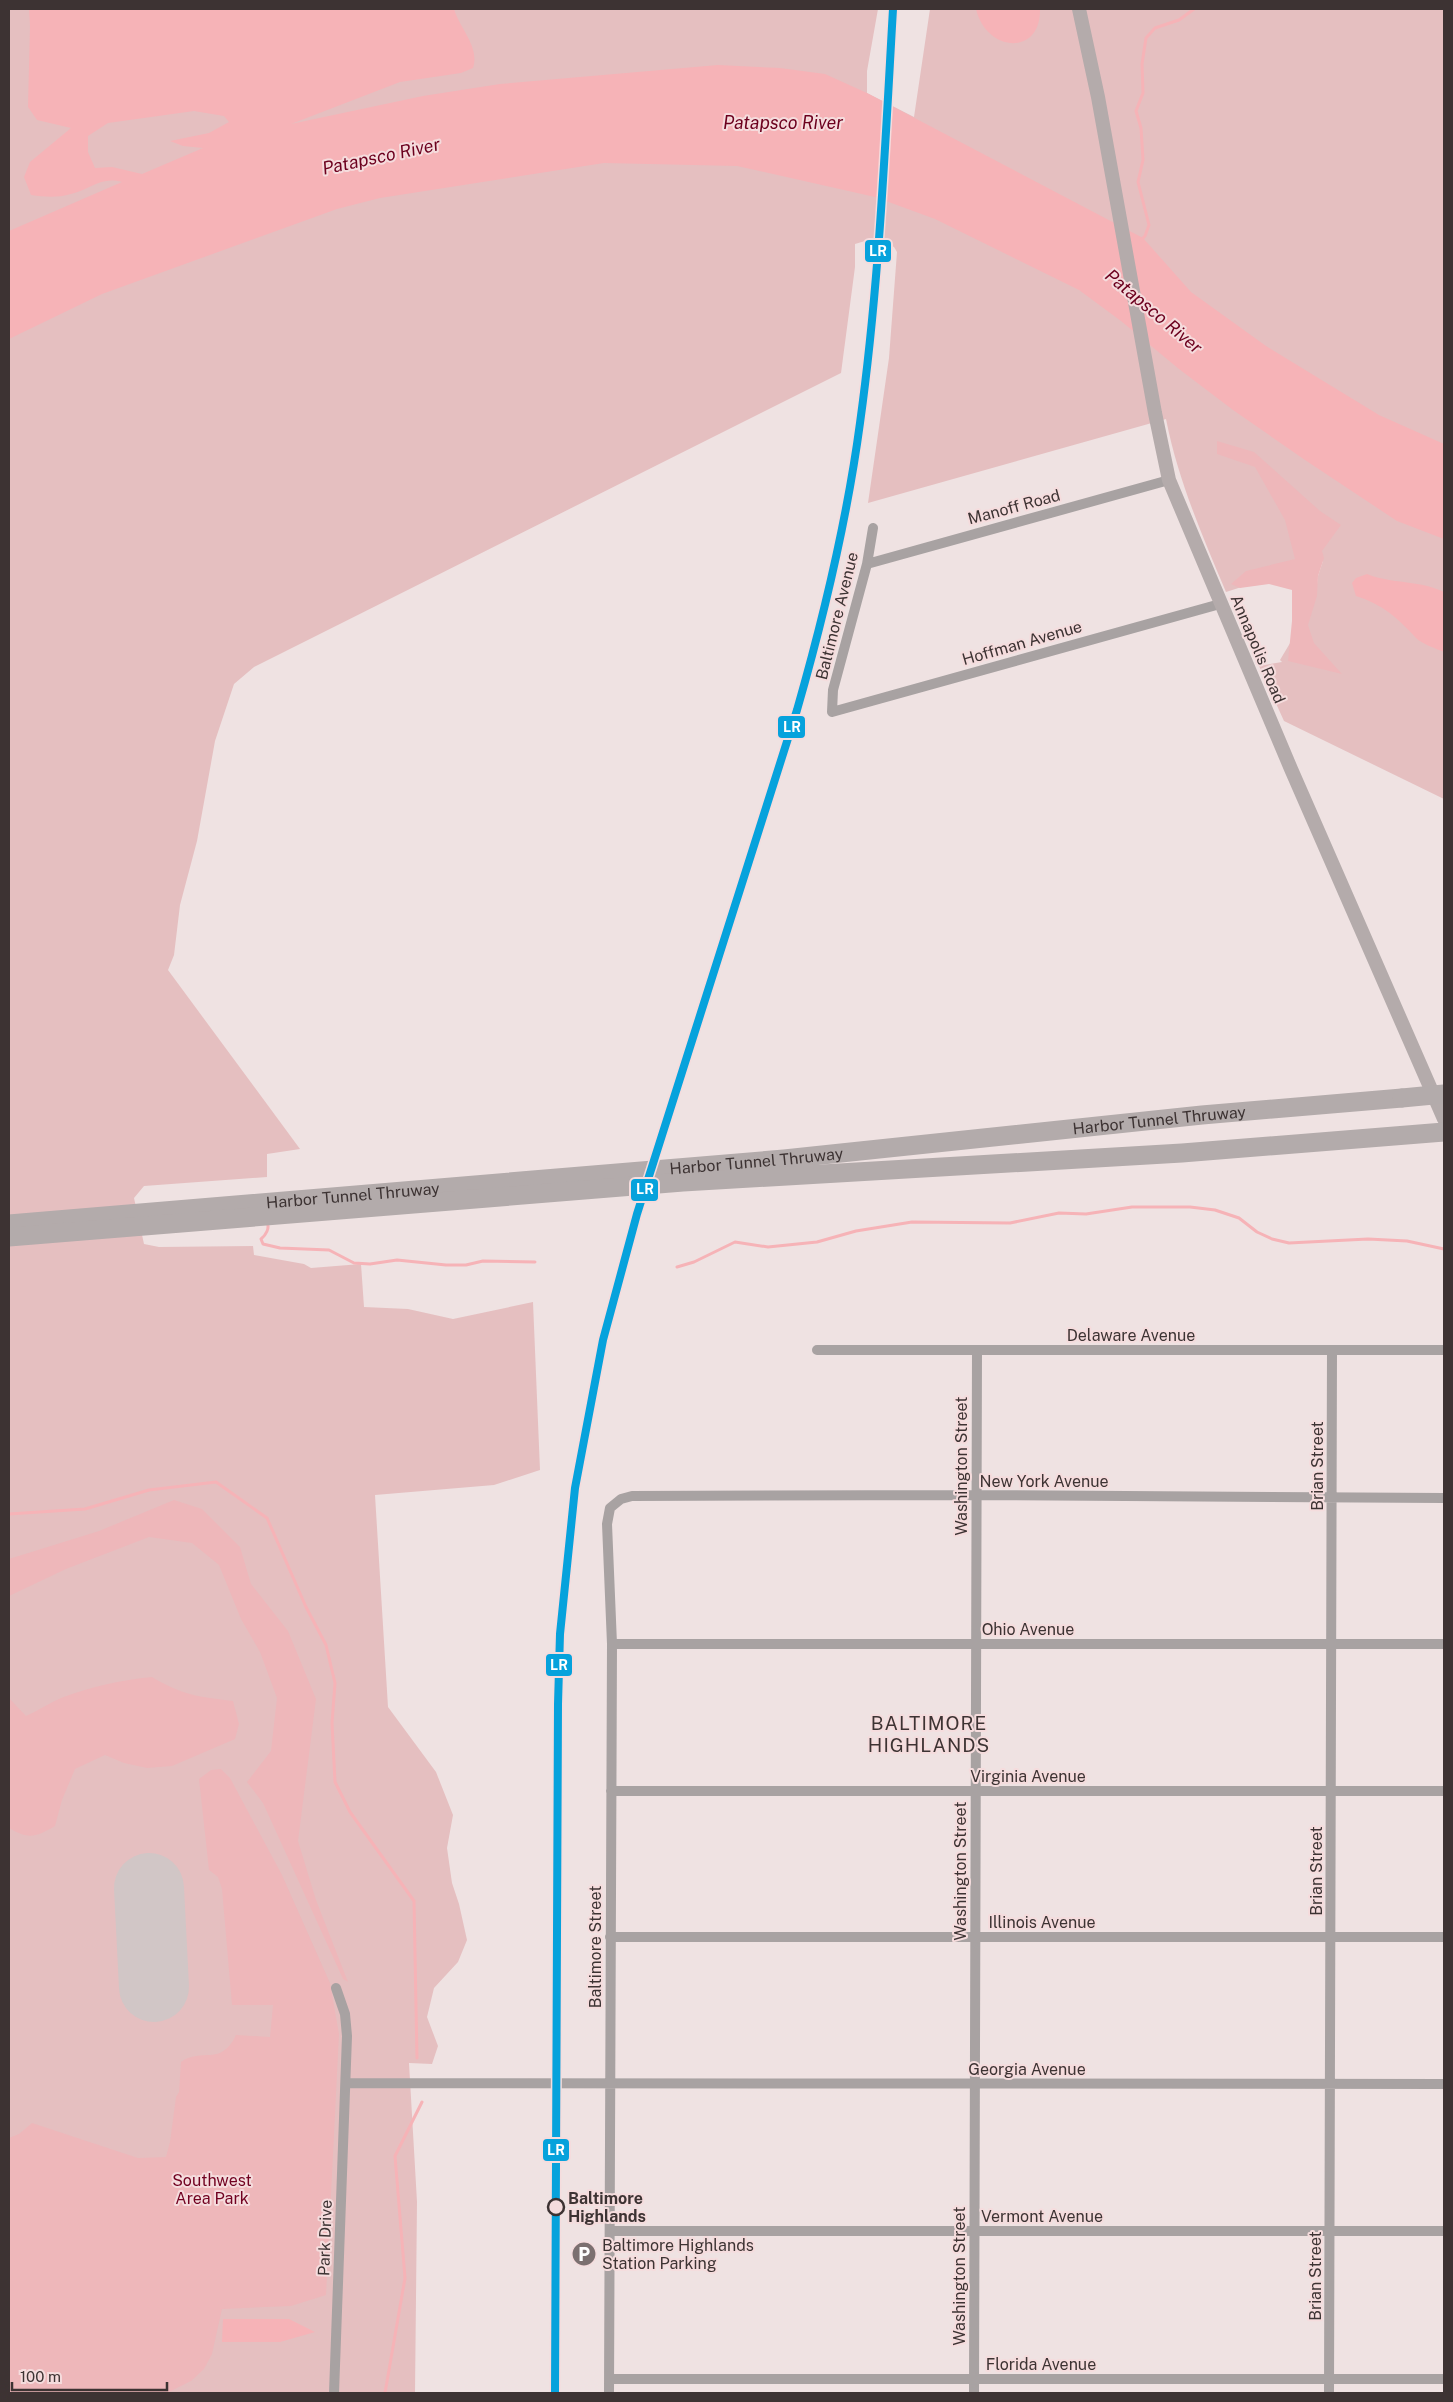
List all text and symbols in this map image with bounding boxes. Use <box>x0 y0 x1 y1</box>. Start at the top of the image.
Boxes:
water label: Patapsco River <box>723 112 843 133</box>
water label: Patapsco River <box>320 133 442 179</box>
line badge: LR <box>864 239 892 263</box>
text: LR <box>869 243 887 259</box>
water label: Patapsco River <box>1101 264 1207 358</box>
street label: Manoff Road <box>966 486 1062 528</box>
street label: Baltimore Avenue <box>812 550 862 682</box>
street label: Annapolis Road <box>1227 592 1289 706</box>
street label: Hoffman Avenue <box>960 617 1084 669</box>
line badge: LR <box>777 715 806 739</box>
text: LR <box>783 719 801 735</box>
street label: Harbor Tunnel Thruway <box>1072 1102 1247 1138</box>
street label: Harbor Tunnel Thruway <box>669 1143 844 1178</box>
street label: Harbor Tunnel Thruway <box>265 1178 441 1212</box>
line badge: LR <box>630 1178 659 1202</box>
text: LR <box>636 1181 654 1197</box>
street label: Delaware Avenue <box>1067 1326 1195 1345</box>
street label: Washington Street <box>952 1397 971 1535</box>
street label: Brian Street <box>1308 1421 1327 1511</box>
street label: New York Avenue <box>979 1472 1109 1491</box>
street label: Ohio Avenue <box>982 1620 1074 1639</box>
line badge: LR <box>545 1653 573 1677</box>
text: LR <box>550 1657 568 1673</box>
district label: BALTIMORE HIGHLANDS <box>868 1712 990 1756</box>
street label: Virginia Avenue <box>970 1767 1086 1786</box>
street label: Washington Street <box>951 1802 970 1940</box>
street label: Brian Street <box>1307 1826 1326 1916</box>
street label: Baltimore Street <box>586 1886 605 2008</box>
street label: Illinois Avenue <box>988 1913 1096 1932</box>
street label: Georgia Avenue <box>968 2060 1086 2079</box>
line badge: LR <box>542 2138 570 2162</box>
text: LR <box>547 2142 565 2158</box>
park label: Southwest Area Park <box>172 2171 252 2208</box>
place label: Baltimore Highlands <box>568 2189 646 2226</box>
marker: Baltimore Highlands <box>547 2198 565 2216</box>
street label: Park Drive <box>314 2200 336 2276</box>
street label: Washington Street <box>950 2207 969 2345</box>
street label: Vermont Avenue <box>981 2207 1103 2226</box>
street label: Brian Street <box>1306 2231 1325 2321</box>
place label: Baltimore Highlands Station Parking <box>602 2236 754 2273</box>
parking icon: Baltimore Highlands Station Parking <box>571 2241 597 2267</box>
street label: Florida Avenue <box>986 2355 1096 2374</box>
scale bar <box>12 2360 168 2392</box>
text: 100 m <box>20 2368 61 2385</box>

